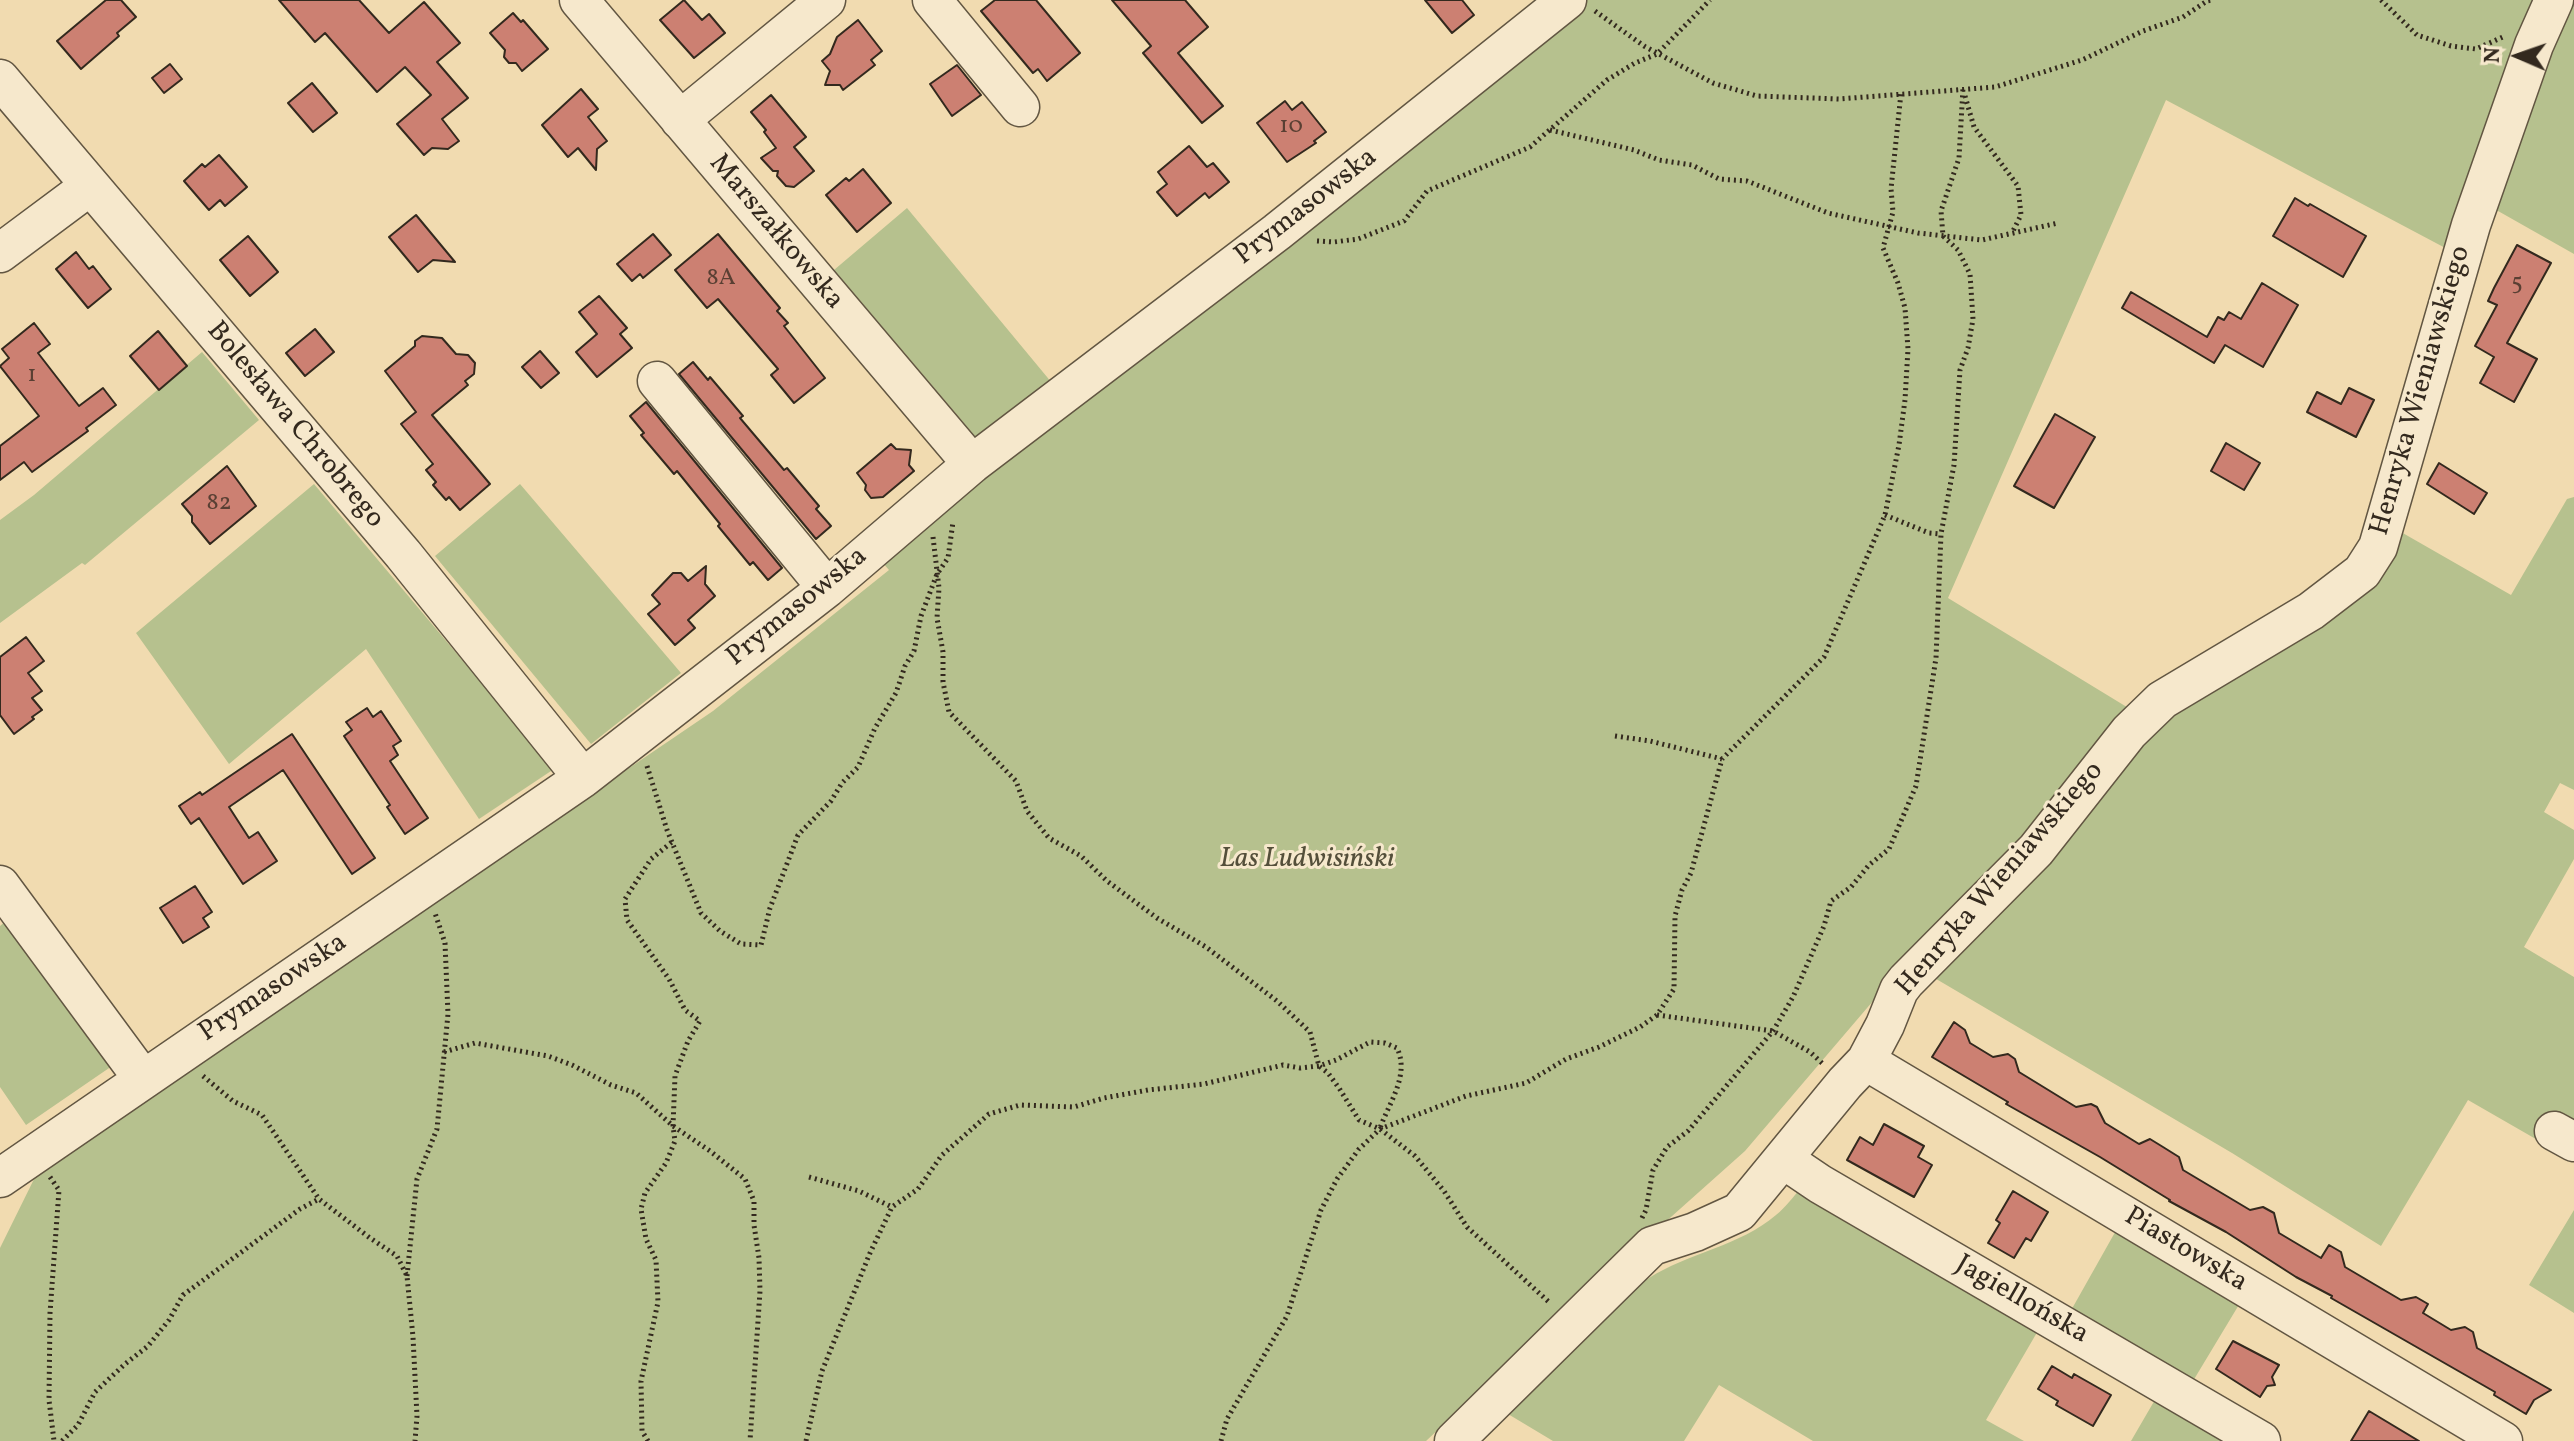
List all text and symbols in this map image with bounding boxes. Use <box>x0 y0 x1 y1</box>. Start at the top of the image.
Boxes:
north arrow <box>2478 16 2558 96</box>
text: N <box>2478 47 2509 64</box>
house number: 10 <box>1279 114 1303 142</box>
street label: Prymasowska <box>1229 142 1385 274</box>
street label: Marszałkowska <box>700 149 850 317</box>
street label: Henryka Wieniawskiego <box>2365 242 2479 540</box>
house number: 8A <box>706 266 736 294</box>
house number: 5 <box>2511 271 2523 299</box>
street label: Bolesława Chrobrego <box>198 316 390 536</box>
house number: 1 <box>27 363 37 391</box>
house number: 82 <box>206 491 232 519</box>
street label: Prymasowska <box>721 541 875 675</box>
street label: Henryka Wieniawskiego <box>1890 756 2112 1004</box>
park label: Las Ludwisiński <box>1220 844 1394 878</box>
street label: Prymasowska <box>194 927 354 1051</box>
street label: Piastowska <box>2117 1201 2253 1301</box>
street label: Jagiellońska <box>1948 1249 2094 1353</box>

